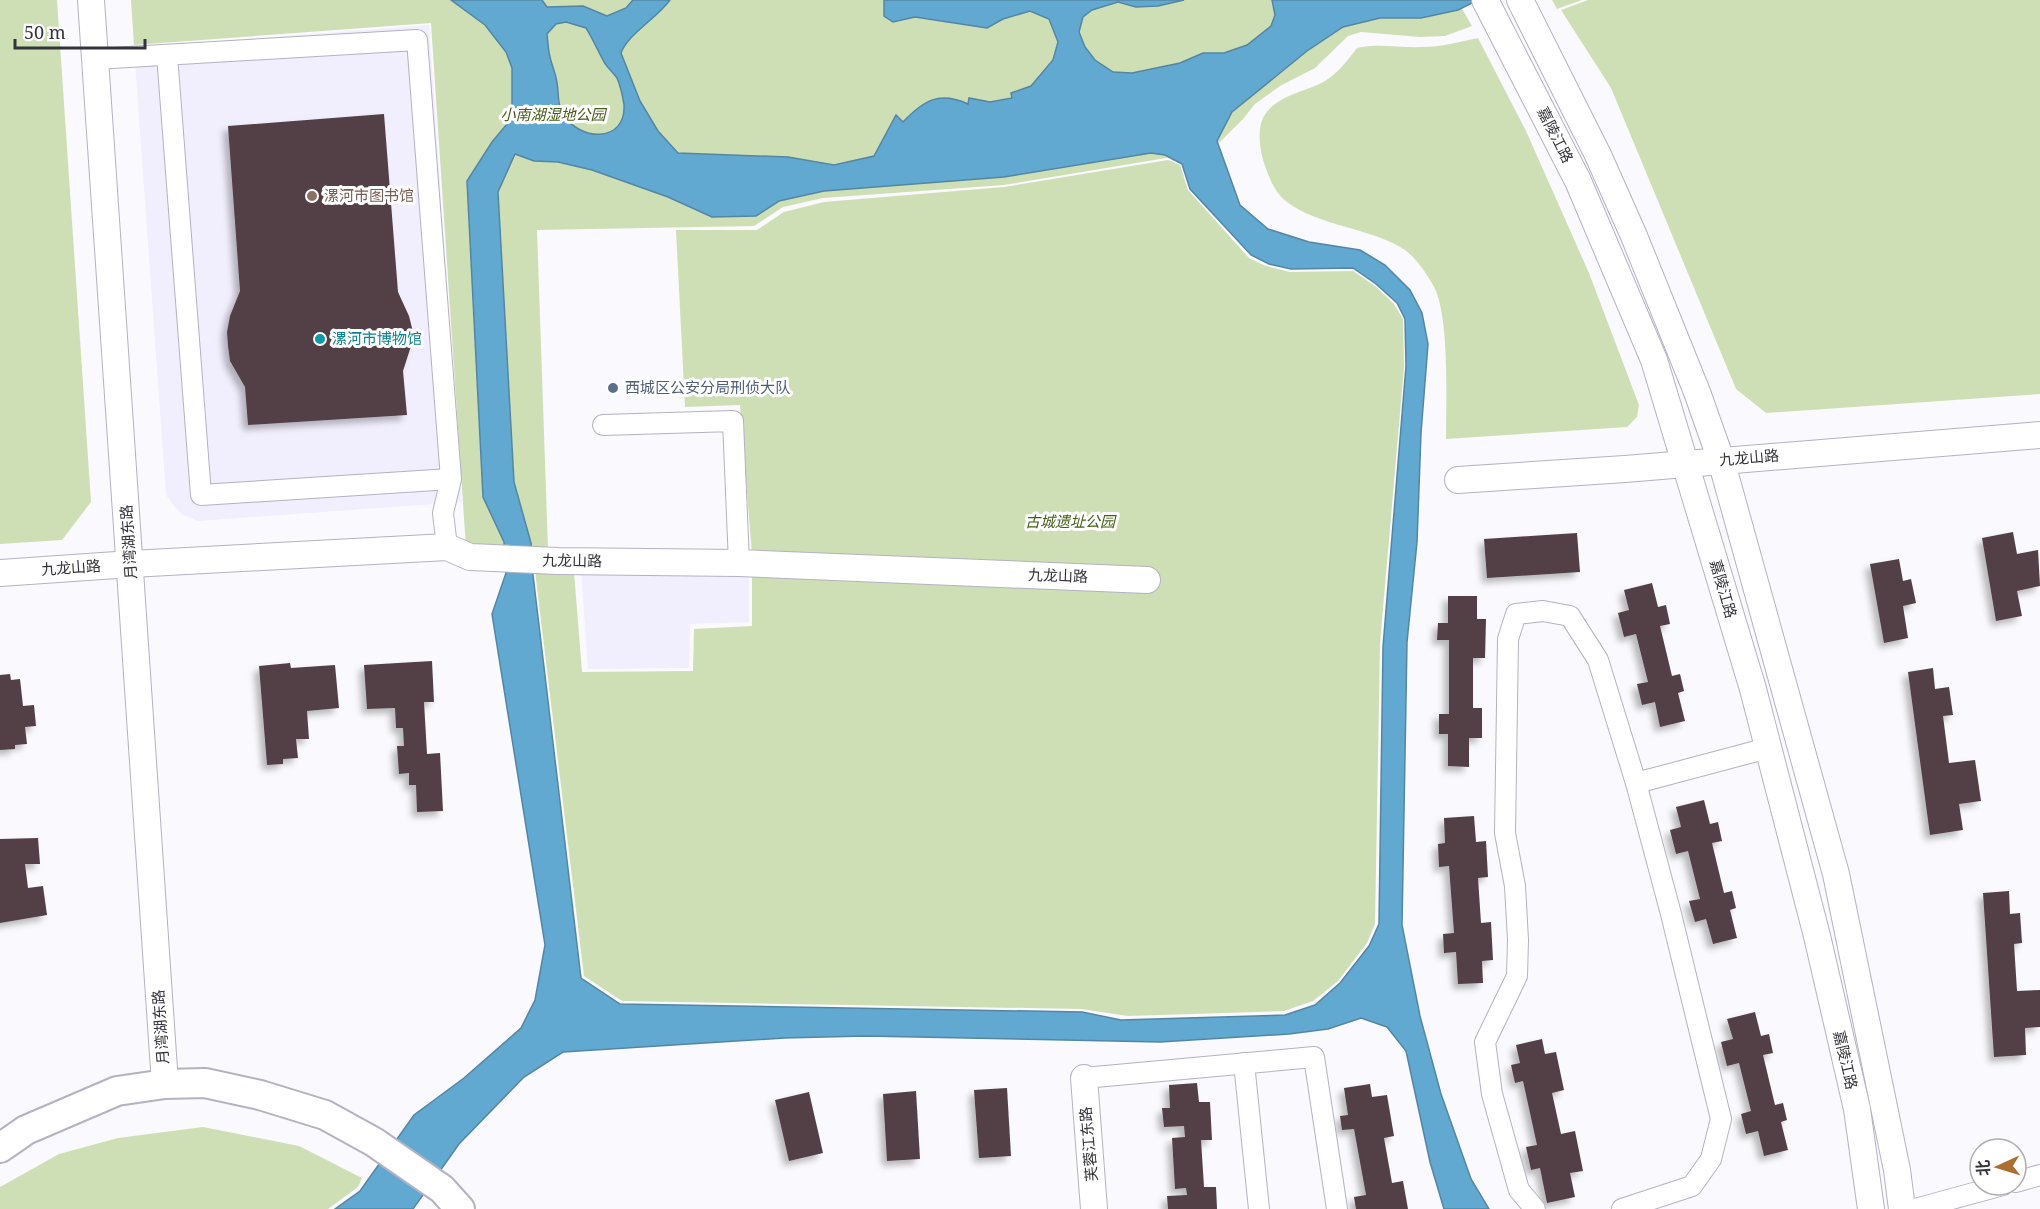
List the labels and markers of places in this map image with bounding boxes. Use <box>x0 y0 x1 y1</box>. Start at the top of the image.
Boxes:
place label: 漯河市图书馆 <box>324 185 414 205</box>
marker: 漯河市图书馆 <box>305 189 319 203</box>
place label: 漯河市博物馆 <box>332 328 422 348</box>
marker: 漯河市博物馆 <box>313 332 327 346</box>
place label: 西城区公安分局刑侦大队 <box>625 377 790 397</box>
marker: 西城区公安分局刑侦大队 <box>606 381 620 395</box>

